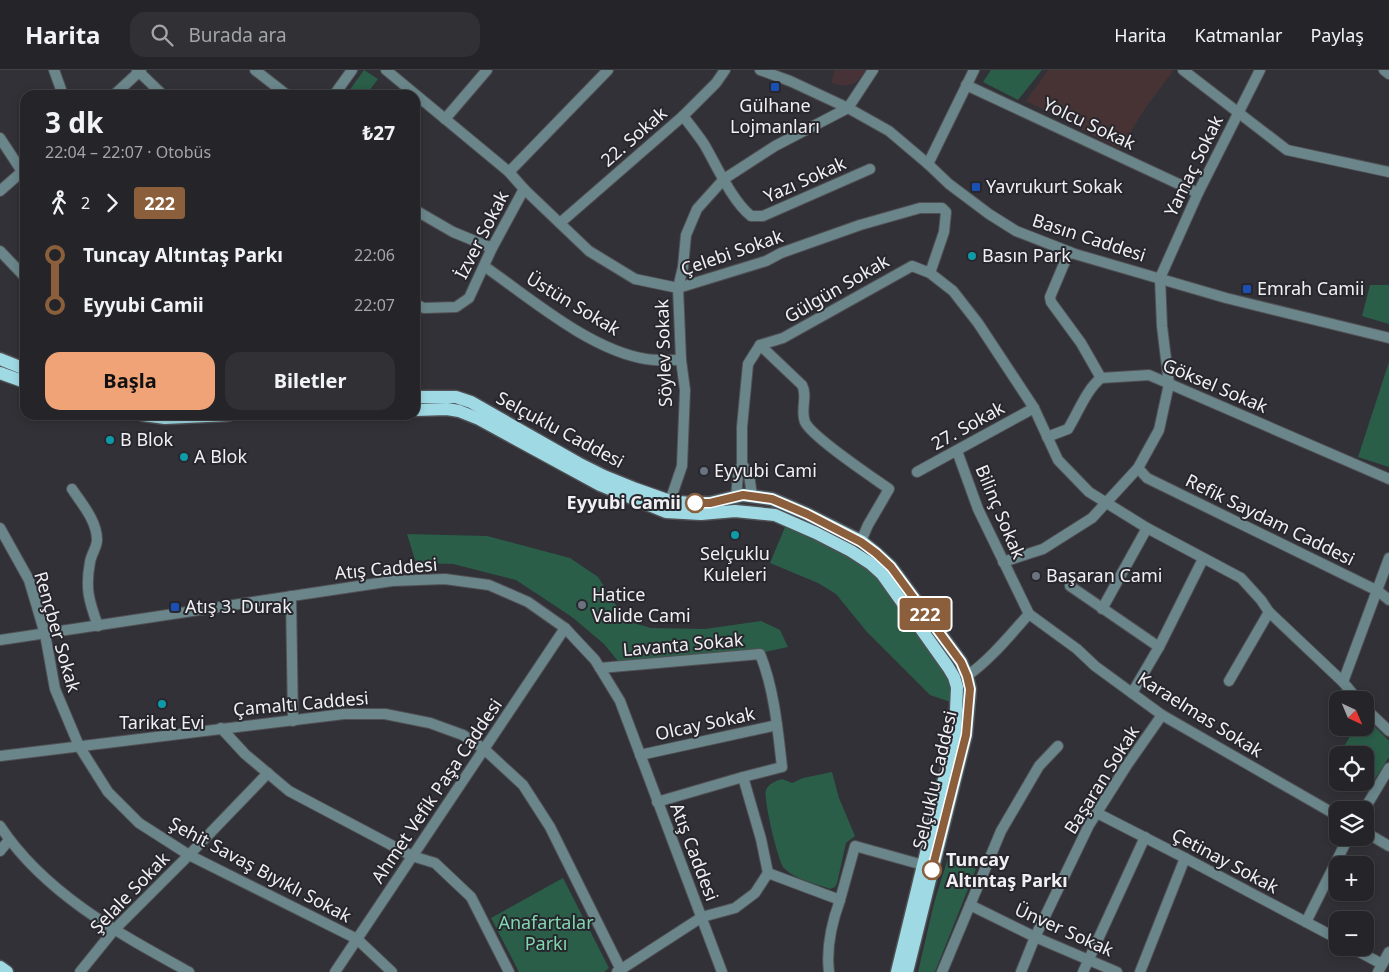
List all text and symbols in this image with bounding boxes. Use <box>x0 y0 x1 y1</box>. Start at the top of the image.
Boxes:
search box <box>130 12 480 57</box>
text: Harita <box>25 18 100 51</box>
icon: search <box>148 21 176 49</box>
text: Burada ara <box>188 22 287 48</box>
text: Harita <box>1114 23 1166 47</box>
text: Katmanlar <box>1194 23 1282 47</box>
text: Paylaş <box>1310 23 1364 47</box>
marker: Gülhane Lojmanları <box>769 81 781 93</box>
street label: Yolcu Sokak <box>1039 91 1140 155</box>
place label: Gülhane Lojmanları <box>730 93 820 138</box>
street label: 22. Sokak <box>595 101 672 172</box>
text: 3 dk <box>45 103 103 141</box>
street label: Yamaç Sokak <box>1158 111 1228 220</box>
text: ₺27 <box>362 120 395 146</box>
text: 22:04 – 22:07 · Otobüs <box>45 141 211 163</box>
street label: Yazı Sokak <box>760 150 850 208</box>
place label: Yavrukurt Sokak <box>986 174 1123 198</box>
marker: Yavrukurt Sokak <box>970 181 982 193</box>
street label: İzver Sokak <box>449 186 514 283</box>
icon: walk <box>45 189 73 217</box>
icon: forward <box>98 189 126 217</box>
text: 222 <box>144 191 175 215</box>
text: 2 <box>81 192 90 214</box>
street label: Basın Caddesi <box>1030 207 1149 267</box>
street label: Çelebi Sokak <box>677 223 786 281</box>
text: Tuncay Altıntaş Parkı <box>83 242 283 268</box>
place label: Basın Park <box>982 243 1071 267</box>
text: 22:06 <box>354 244 395 266</box>
street label: Gülgün Sokak <box>780 248 893 328</box>
marker: Basın Park <box>966 250 978 262</box>
street label: Üstün Sokak <box>522 266 625 341</box>
place label: Emrah Camii <box>1257 276 1364 300</box>
marker: Emrah Camii <box>1241 283 1253 295</box>
text: Eyyubi Camii <box>83 292 204 318</box>
text: 22:07 <box>354 294 395 316</box>
street label: Söylev Sokak <box>649 298 677 407</box>
button: Başla <box>45 352 215 410</box>
button: Biletler <box>225 352 395 410</box>
street label: Göksel Sokak <box>1159 352 1272 418</box>
street label: Selçuklu Caddesi <box>492 385 629 473</box>
street label: 27. Sokak <box>927 395 1009 455</box>
place label: B Blok <box>120 427 174 451</box>
marker: B Blok <box>104 434 116 446</box>
place label: A Blok <box>194 444 247 468</box>
marker: A Blok <box>178 451 190 463</box>
place label: Eyyubi Cami <box>714 458 817 482</box>
street label: Bilinç Sokak <box>970 461 1032 563</box>
marker: Eyyubi Cami <box>698 465 710 477</box>
street label: Refik Saydam Caddesi <box>1182 468 1359 571</box>
place label: Eyyubi Camii <box>567 490 681 514</box>
marker: Eyyubi Camii <box>685 493 705 513</box>
marker: Selçuklu Kuleleri <box>729 529 741 541</box>
place label: Selçuklu Kuleleri <box>700 541 770 586</box>
street label: Atış Caddesi <box>334 552 438 584</box>
place label: Başaran Cami <box>1046 563 1162 587</box>
street label: Rençber Sokak <box>29 569 87 695</box>
marker: Başaran Cami <box>1030 570 1042 582</box>
place label: Hatice Valide Cami <box>592 582 691 627</box>
place label: Atış 3. Durak <box>185 594 292 618</box>
line badge: 222 <box>896 598 954 630</box>
marker: Hatice Valide Cami <box>576 599 588 611</box>
marker: Atış 3. Durak <box>169 601 181 613</box>
text: 222 <box>910 602 940 626</box>
street label: Lavanta Sokak <box>621 627 745 661</box>
street label: Karaelmas Sokak <box>1133 666 1268 763</box>
street label: Çamaltı Caddesi <box>232 685 370 721</box>
north arrow <box>1329 691 1374 736</box>
map controls <box>1329 691 1374 956</box>
street label: Ahmet Vefik Paşa Caddesi <box>365 693 507 887</box>
marker: Tarikat Evi <box>156 698 168 710</box>
street label: Olcay Sokak <box>653 701 757 745</box>
street label: Selçuklu Caddesi <box>906 708 962 851</box>
place label: Tarikat Evi <box>119 710 205 734</box>
street label: Başaran Sokak <box>1058 720 1144 838</box>
button: locate <box>1329 746 1374 791</box>
street label: Atış Caddesi <box>665 799 725 904</box>
button: layers <box>1329 801 1374 846</box>
street label: Şehit Savaş Bıyıklı Sokak <box>165 811 356 928</box>
street label: Çetinay Sokak <box>1168 822 1283 899</box>
street label: Şelale Sokak <box>84 846 174 938</box>
place label: Tuncay Altıntaş Parkı <box>946 847 1068 892</box>
button: + <box>1329 856 1374 901</box>
marker: Tuncay Altıntaş Parkı <box>922 860 942 880</box>
street label: Ünver Sokak <box>1011 897 1118 962</box>
park label: Anafartalar Parkı <box>498 910 594 955</box>
button: − <box>1329 911 1374 956</box>

